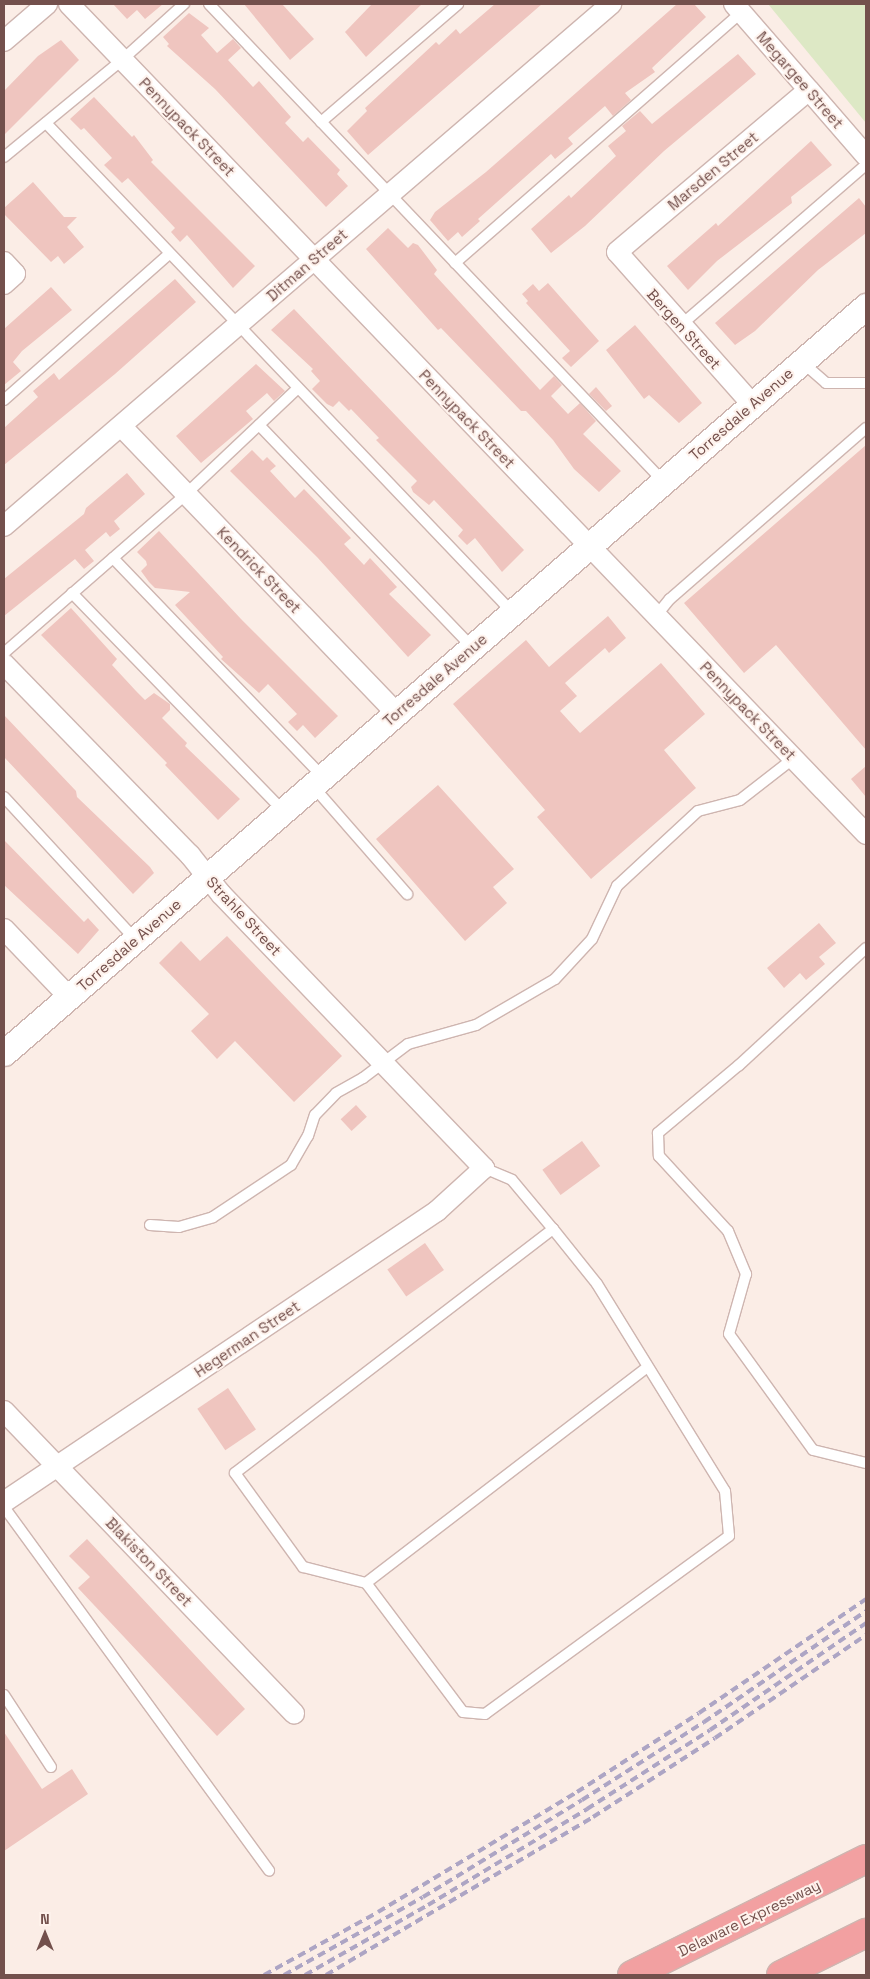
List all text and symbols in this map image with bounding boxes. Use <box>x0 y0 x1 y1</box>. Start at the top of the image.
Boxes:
street label: Megargee Street <box>753 28 847 132</box>
street label: Pennypack Street <box>135 74 239 180</box>
street label: Marsden Street <box>664 128 762 214</box>
street label: Ditman Street <box>263 225 351 305</box>
street label: Bergen Street <box>643 285 725 373</box>
street label: Torresdale Avenue <box>685 364 797 464</box>
street label: Pennypack Street <box>415 366 519 472</box>
street label: Kendrick Street <box>213 523 305 617</box>
street label: Torresdale Avenue <box>379 630 491 730</box>
street label: Pennypack Street <box>696 658 800 764</box>
street label: Strahle Street <box>203 873 285 959</box>
street label: Torresdale Avenue <box>73 895 185 995</box>
street label: Hegerman Street <box>191 1297 303 1381</box>
street label: Blakiston Street <box>102 1514 196 1610</box>
street label: Delaware Expressway <box>675 1876 823 1960</box>
north arrow <box>20 1909 70 1959</box>
text: N <box>40 1910 50 1928</box>

